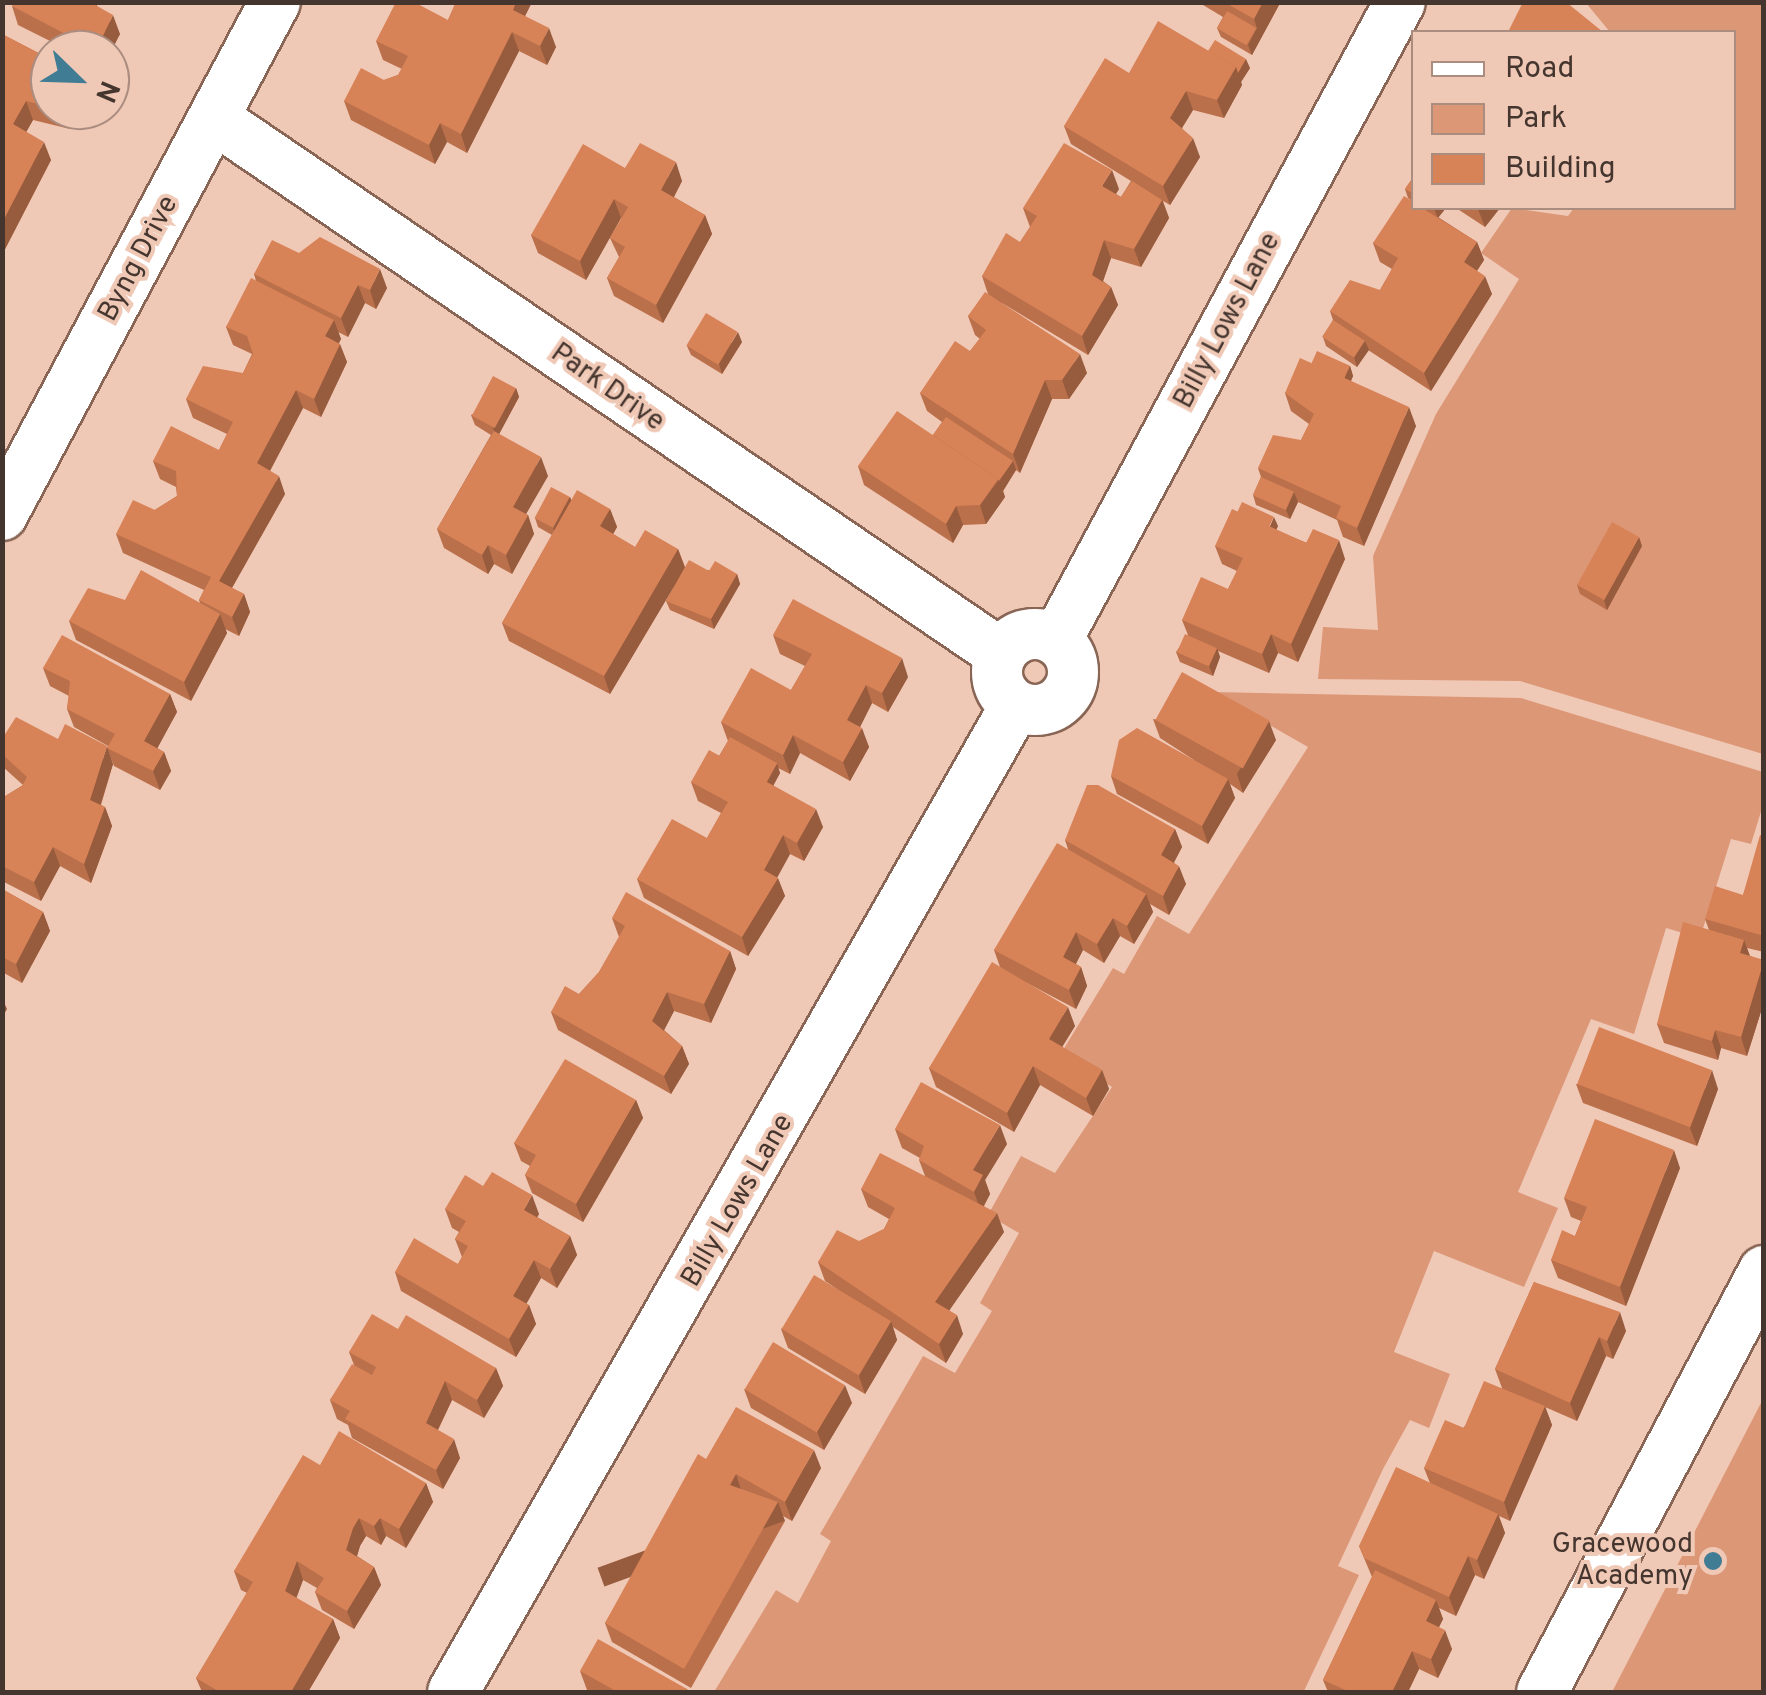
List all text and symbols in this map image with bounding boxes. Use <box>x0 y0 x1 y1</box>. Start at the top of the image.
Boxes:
north arrow <box>30 30 130 130</box>
legend <box>1411 30 1736 210</box>
text: Road <box>1505 51 1574 88</box>
text: N <box>85 75 126 107</box>
text: Park <box>1505 101 1567 138</box>
text: Building <box>1505 151 1616 188</box>
street label: Byng Drive <box>92 190 186 328</box>
street label: Billy Lows Lane <box>1168 227 1288 415</box>
street label: Park Drive <box>544 337 670 439</box>
street label: Billy Lows Lane <box>675 1109 801 1293</box>
place label: Gracewood Academy <box>1552 1528 1693 1594</box>
marker: Gracewood Academy <box>1702 1550 1724 1572</box>

